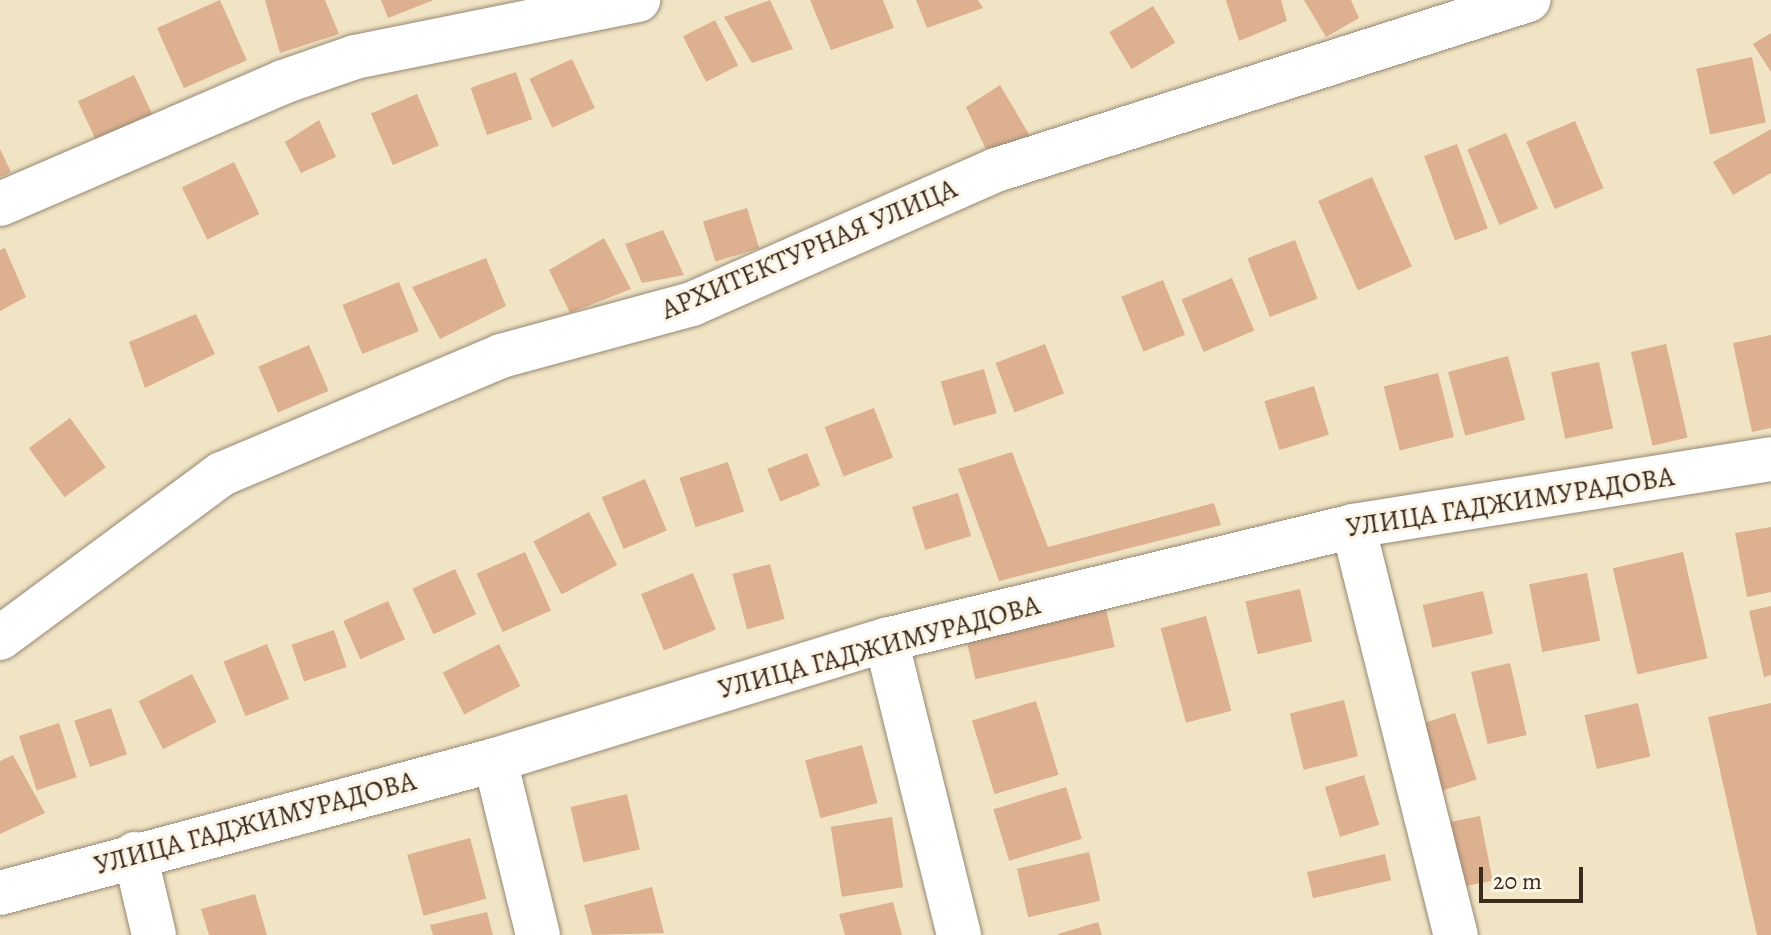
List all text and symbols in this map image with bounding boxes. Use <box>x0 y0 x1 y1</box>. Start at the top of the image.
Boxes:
street label: АРХИТЕКТУРНАЯ УЛИЦА <box>656 171 962 327</box>
street label: УЛИЦА ГАДЖИМУРАДОВА <box>1344 459 1676 545</box>
street label: УЛИЦА ГАДЖИМУРАДОВА <box>714 588 1044 706</box>
street label: УЛИЦА ГАДЖИМУРАДОВА <box>90 764 420 882</box>
scale bar <box>1483 851 1587 901</box>
text: 20 m <box>1493 865 1542 897</box>

